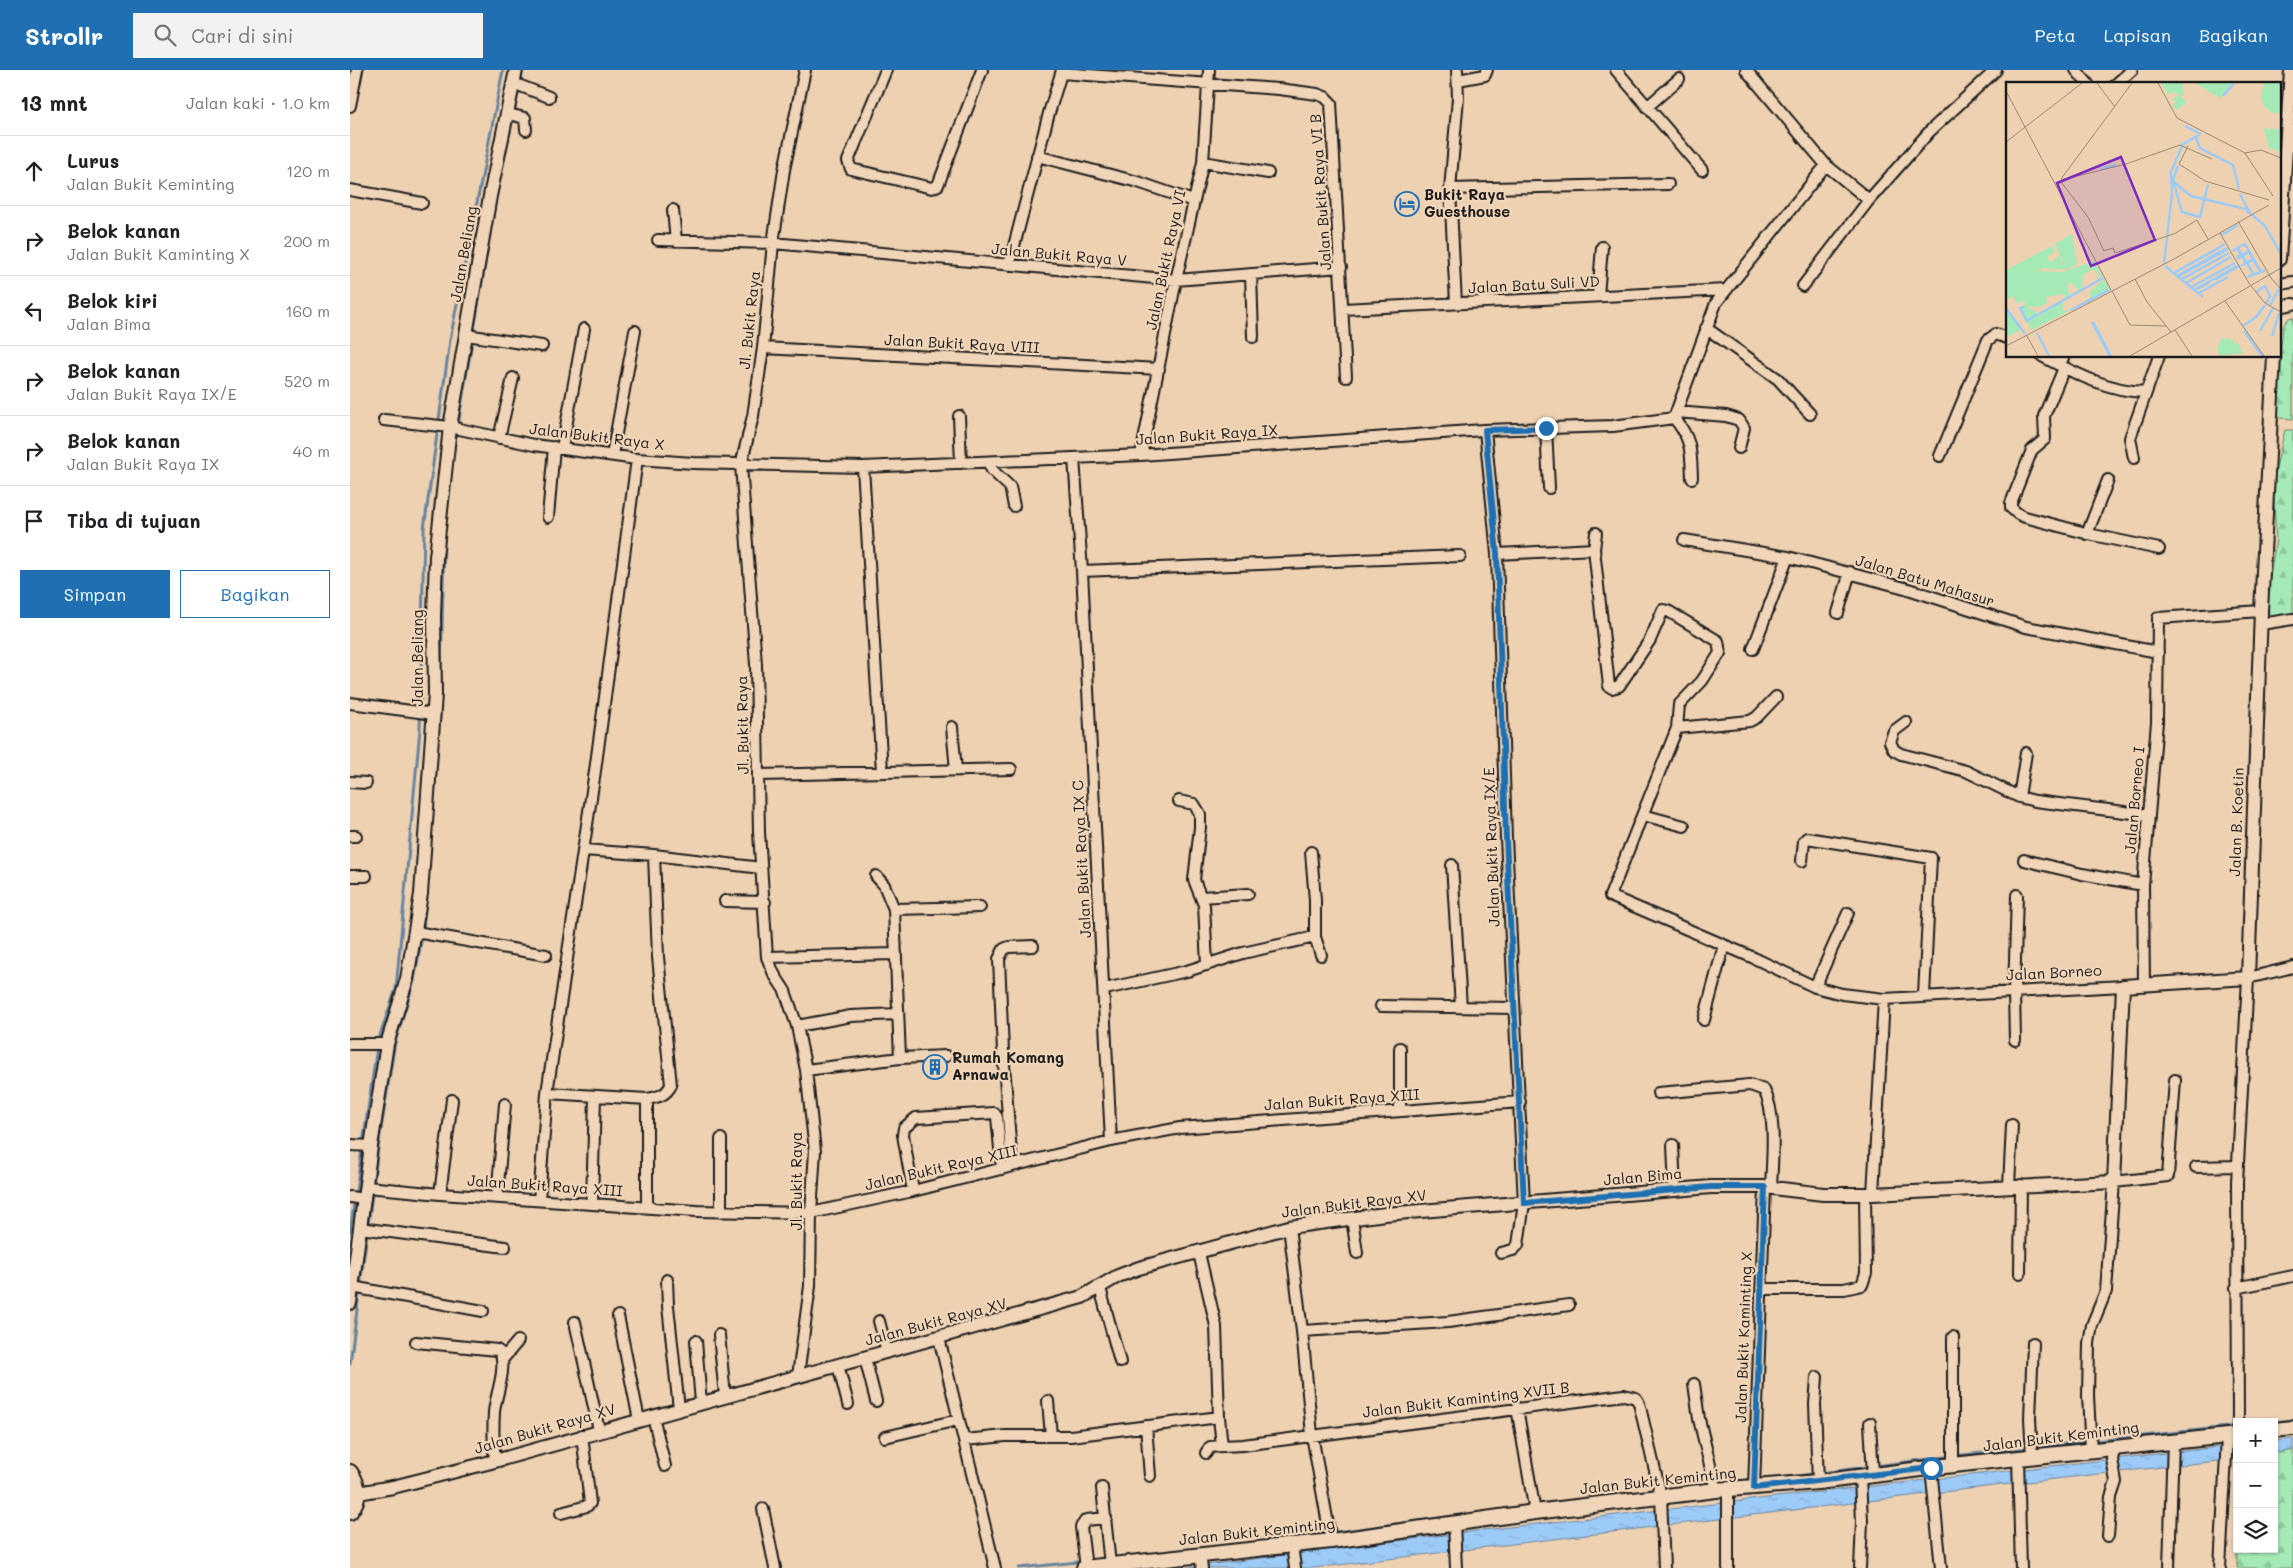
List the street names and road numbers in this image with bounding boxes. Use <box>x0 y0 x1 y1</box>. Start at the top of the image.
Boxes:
street label: Jalan Bukit Raya VI B <box>1305 113 1335 271</box>
street label: Jalan Bukit Raya VI <box>1140 188 1190 332</box>
street label: Jalan Beliang <box>445 204 481 303</box>
street label: Jalan Bukit Raya V <box>991 238 1128 270</box>
street label: Jl. Bukit Raya <box>734 270 764 370</box>
street label: Jalan Batu Suli VD <box>1468 271 1600 297</box>
street label: Jalan Bukit Raya VIII <box>884 329 1041 357</box>
street label: Jalan Bukit Raya X <box>528 418 666 454</box>
street label: Jalan Bukit Raya IX <box>1135 419 1279 449</box>
street label: Jalan Batu Mahasur <box>1853 549 1997 611</box>
street label: Jalan Beliang <box>407 609 427 707</box>
street label: Jl. Bukit Raya <box>731 675 753 775</box>
street label: Jalan Borneo I <box>2119 745 2149 854</box>
street label: Jalan Bukit Raya IX/E <box>1478 767 1504 927</box>
street label: Jalan B. Koetin <box>2224 767 2248 877</box>
street label: Jalan Bukit Raya IX C <box>1067 779 1095 939</box>
street label: Jalan Borneo <box>2005 959 2103 985</box>
street label: Jalan Bukit Raya XIII <box>1263 1084 1421 1114</box>
street label: Jl. Bukit Raya <box>786 1132 806 1230</box>
street label: Jalan Bukit Raya XIII <box>863 1140 1019 1194</box>
street label: Jalan Bima <box>1603 1163 1683 1189</box>
street label: Jalan Bukit Raya XIII <box>467 1170 624 1200</box>
street label: Jalan Bukit Raya XV <box>1280 1184 1427 1222</box>
street label: Jalan Bukit Kaminting X <box>1730 1251 1756 1423</box>
street label: Jalan Bukit Raya XV <box>863 1293 1009 1350</box>
street label: Jalan Bukit Kaminting XVII B <box>1361 1376 1571 1422</box>
street label: Jalan Bukit Raya XV <box>472 1398 618 1458</box>
street label: Jalan Bukit Keminting <box>1982 1416 2140 1455</box>
street label: Jalan Bukit Keminting <box>1579 1462 1737 1498</box>
street label: Jalan Bukit Keminting <box>1178 1513 1336 1549</box>

